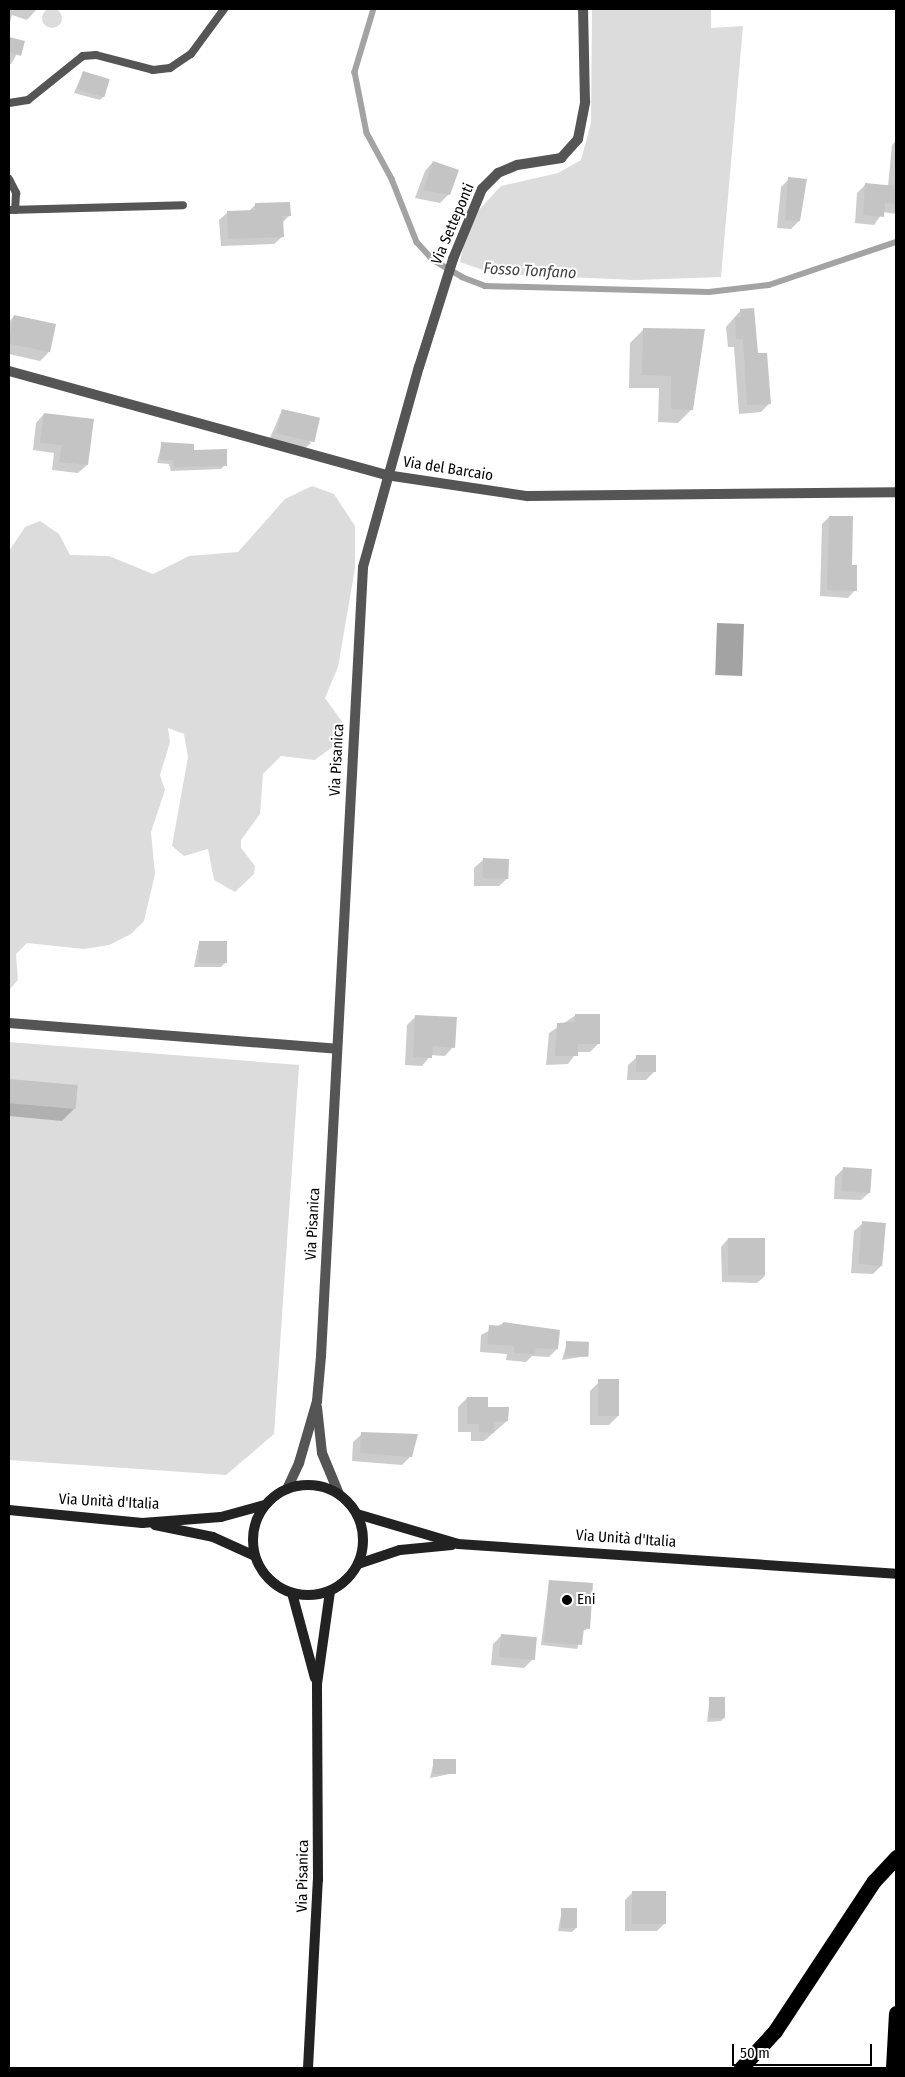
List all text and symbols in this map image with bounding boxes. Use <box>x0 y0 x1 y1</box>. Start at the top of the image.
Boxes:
street label: Via Setteponti <box>428 181 478 267</box>
water label: Fosso Tonfano <box>483 259 577 283</box>
street label: Via del Barcaio <box>402 453 494 485</box>
street label: Via Pisanica <box>326 723 348 797</box>
street label: Via Pisanica <box>302 1187 324 1261</box>
street label: Via Unità d'Italia <box>58 1490 160 1514</box>
street label: Via Unità d'Italia <box>575 1527 677 1551</box>
place label: Eni <box>577 1591 596 1609</box>
marker: Eni <box>561 1594 573 1606</box>
street label: Via Pisanica <box>293 1839 313 1913</box>
scale bar <box>735 2034 875 2066</box>
text: 50 m <box>740 2044 770 2062</box>

